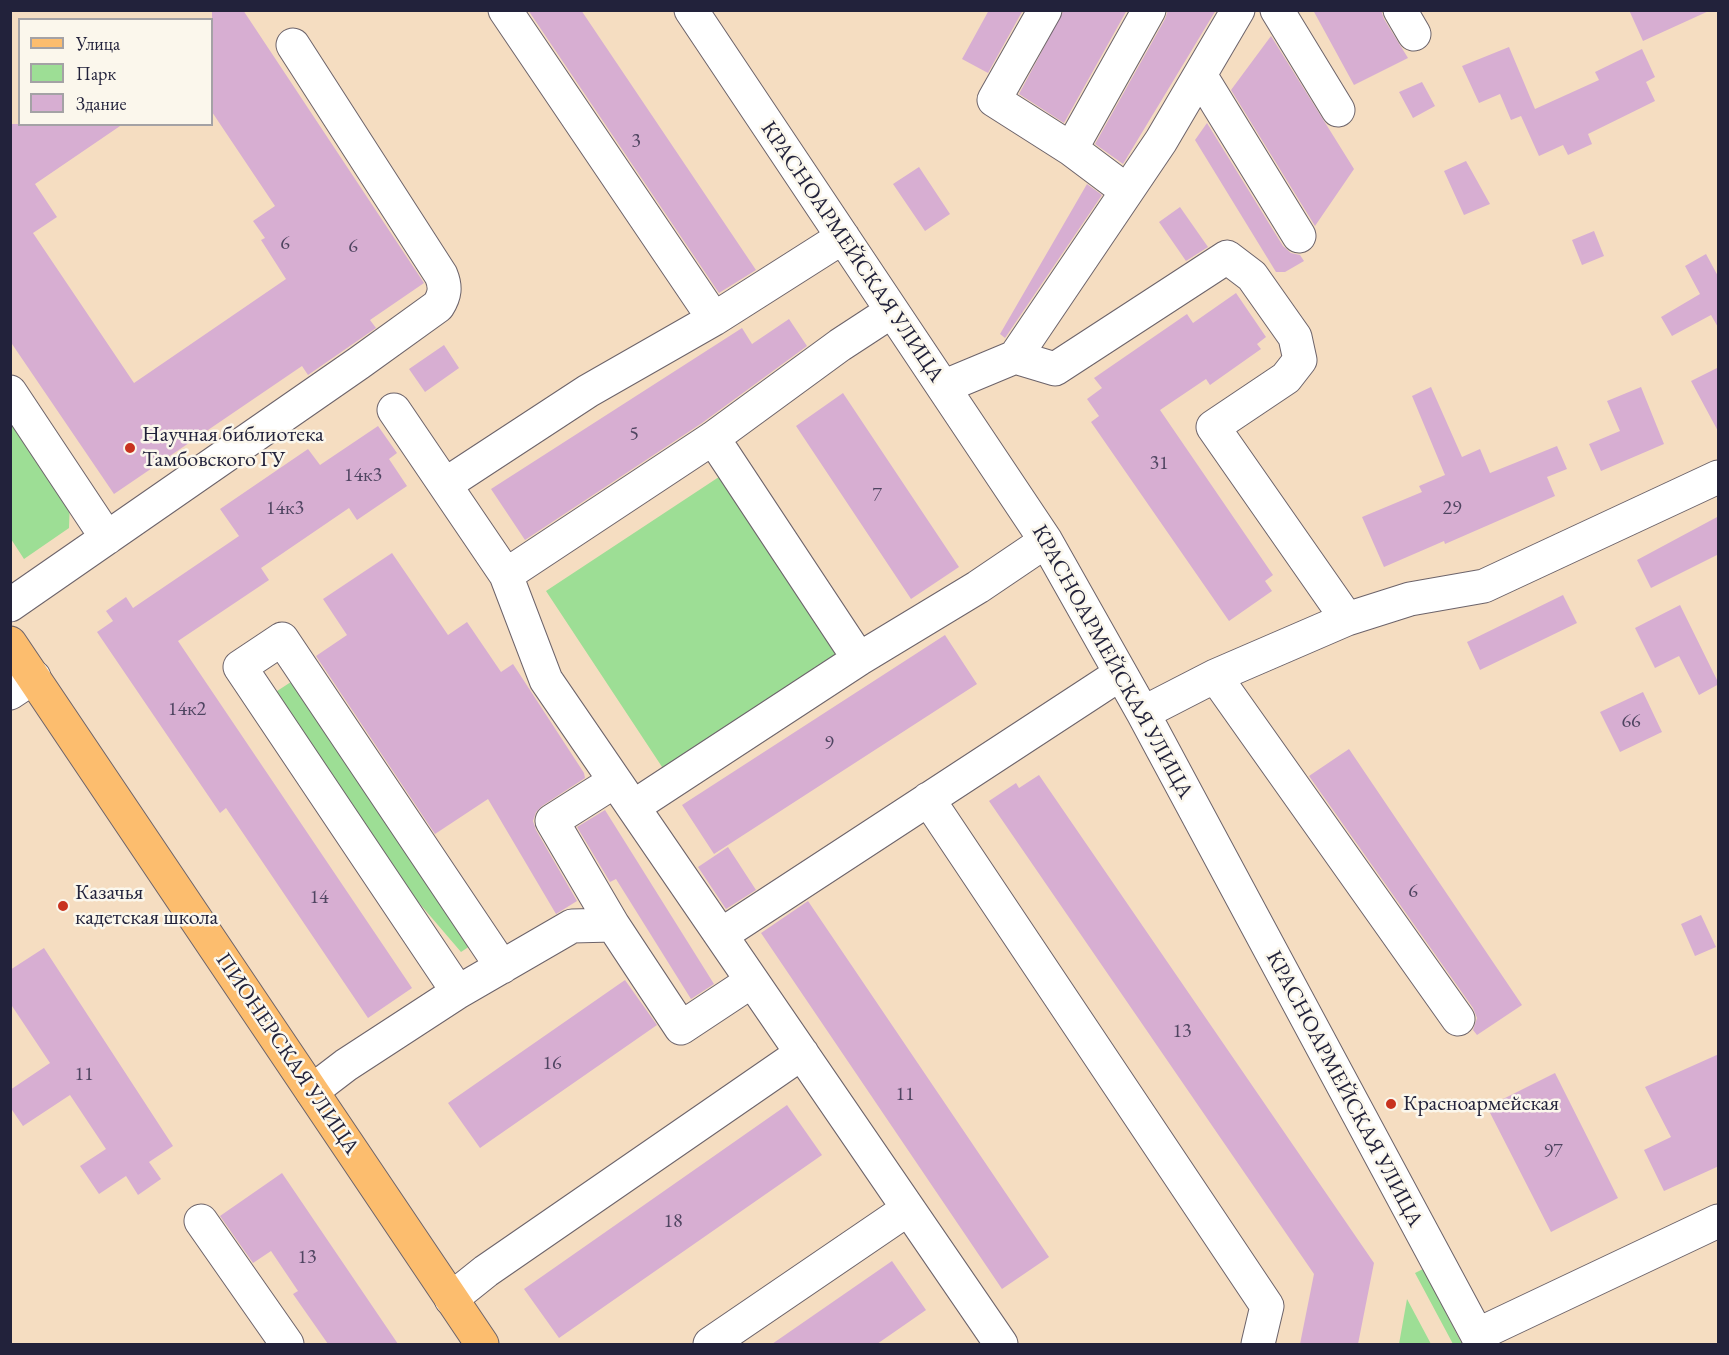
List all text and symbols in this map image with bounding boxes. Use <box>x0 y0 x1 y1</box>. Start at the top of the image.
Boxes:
legend <box>18 18 213 126</box>
text: Улица <box>76 32 120 55</box>
text: Парк <box>76 62 116 85</box>
text: Здание <box>76 92 126 115</box>
street label: КРАСНОАРМЕЙСКАЯ УЛИЦА <box>755 117 949 387</box>
house number: 3 <box>631 130 641 154</box>
house number: 6 <box>280 232 290 256</box>
house number: 6 <box>348 235 358 259</box>
place label: Научная библиотека Тамбовского ГУ <box>142 422 324 474</box>
house number: 5 <box>629 423 639 447</box>
marker: Научная библиотека Тамбовского ГУ <box>123 441 137 455</box>
house number: 31 <box>1149 452 1169 476</box>
house number: 14к3 <box>344 464 382 488</box>
house number: 7 <box>872 484 882 508</box>
house number: 14к3 <box>266 497 304 521</box>
house number: 29 <box>1442 497 1462 521</box>
street label: КРАСНОАРМЕЙСКАЯ УЛИЦА <box>1026 521 1198 803</box>
house number: 14к2 <box>168 698 206 722</box>
house number: 66 <box>1621 710 1641 734</box>
house number: 9 <box>824 732 834 756</box>
place label: Казачья кадетская школа <box>75 880 218 932</box>
house number: 6 <box>1408 880 1418 904</box>
house number: 14 <box>309 886 329 910</box>
marker: Казачья кадетская школа <box>56 899 70 913</box>
street label: КРАСНОАРМЕЙСКАЯ УЛИЦА <box>1260 946 1428 1232</box>
street label: ПИОНЕРСКАЯ УЛИЦА <box>210 948 364 1160</box>
house number: 13 <box>1172 1020 1192 1044</box>
house number: 16 <box>542 1052 562 1076</box>
house number: 11 <box>74 1063 94 1087</box>
house number: 11 <box>895 1083 915 1107</box>
place label: Красноармейская <box>1403 1091 1559 1117</box>
marker: Красноармейская <box>1384 1097 1398 1111</box>
house number: 97 <box>1543 1140 1563 1164</box>
house number: 18 <box>663 1210 683 1234</box>
house number: 13 <box>297 1246 317 1270</box>

